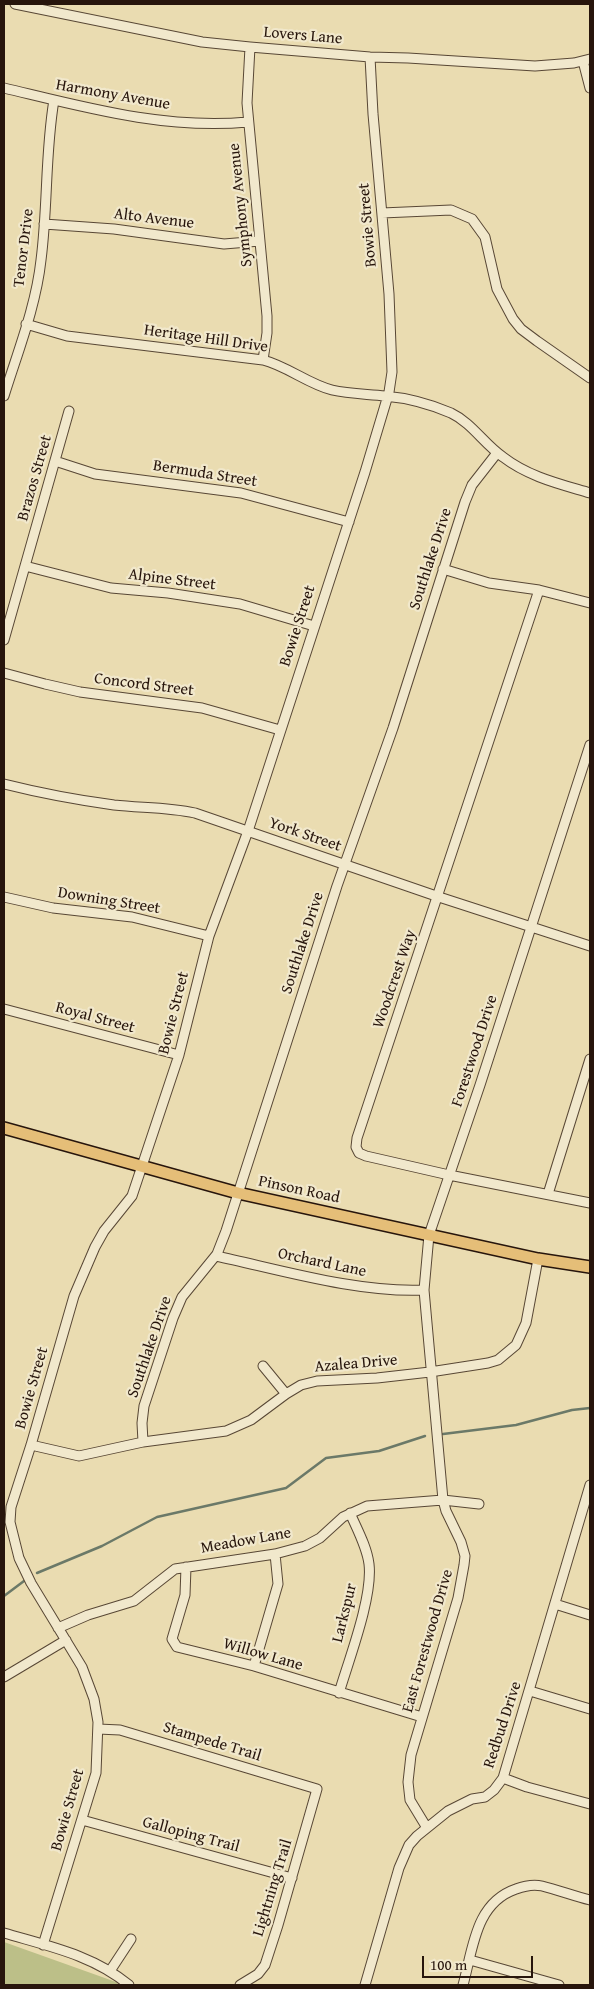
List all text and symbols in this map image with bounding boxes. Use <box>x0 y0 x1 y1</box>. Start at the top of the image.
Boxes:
street label: Lovers Lane <box>263 23 343 49</box>
street label: Harmony Avenue <box>54 76 172 114</box>
street label: Symphony Avenue <box>225 142 257 268</box>
street label: Bowie Street <box>355 182 381 268</box>
street label: Alto Avenue <box>113 205 195 233</box>
street label: Tenor Drive <box>10 208 38 288</box>
street label: Heritage Hill Drive <box>143 321 269 357</box>
street label: Brazos Street <box>14 433 56 523</box>
street label: Bermuda Street <box>152 456 258 492</box>
street label: Southlake Drive <box>405 506 457 612</box>
street label: Alpine Street <box>127 565 217 595</box>
street label: Bowie Street <box>276 583 320 669</box>
street label: Concord Street <box>93 669 195 701</box>
street label: York Street <box>266 814 344 856</box>
street label: Downing Street <box>56 883 162 919</box>
street label: Southlake Drive <box>277 890 329 996</box>
street label: Woodcrest Way <box>369 927 421 1031</box>
street label: Bowie Street <box>154 970 194 1056</box>
street label: Forestwood Drive <box>448 993 502 1109</box>
street label: Royal Street <box>53 998 137 1038</box>
street label: Pinson Road <box>257 1172 341 1208</box>
street label: Orchard Lane <box>276 1244 368 1282</box>
street label: Southlake Drive <box>124 1294 176 1400</box>
street label: Bowie Street <box>11 1345 53 1431</box>
street label: Azalea Drive <box>314 1351 398 1377</box>
street label: Meadow Lane <box>199 1524 293 1558</box>
street label: East Forestwood Drive <box>398 1567 458 1715</box>
street label: Larkspur <box>328 1581 362 1645</box>
street label: Willow Lane <box>221 1635 305 1675</box>
street label: Redbud Drive <box>480 1679 526 1771</box>
street label: Stampede Trail <box>161 1718 263 1766</box>
street label: Bowie Street <box>47 1767 89 1853</box>
street label: Galloping Trail <box>140 1813 242 1857</box>
street label: Lightning Trail <box>249 1837 297 1939</box>
scale bar <box>424 1946 535 1978</box>
text: 100 m <box>430 1954 467 1975</box>

